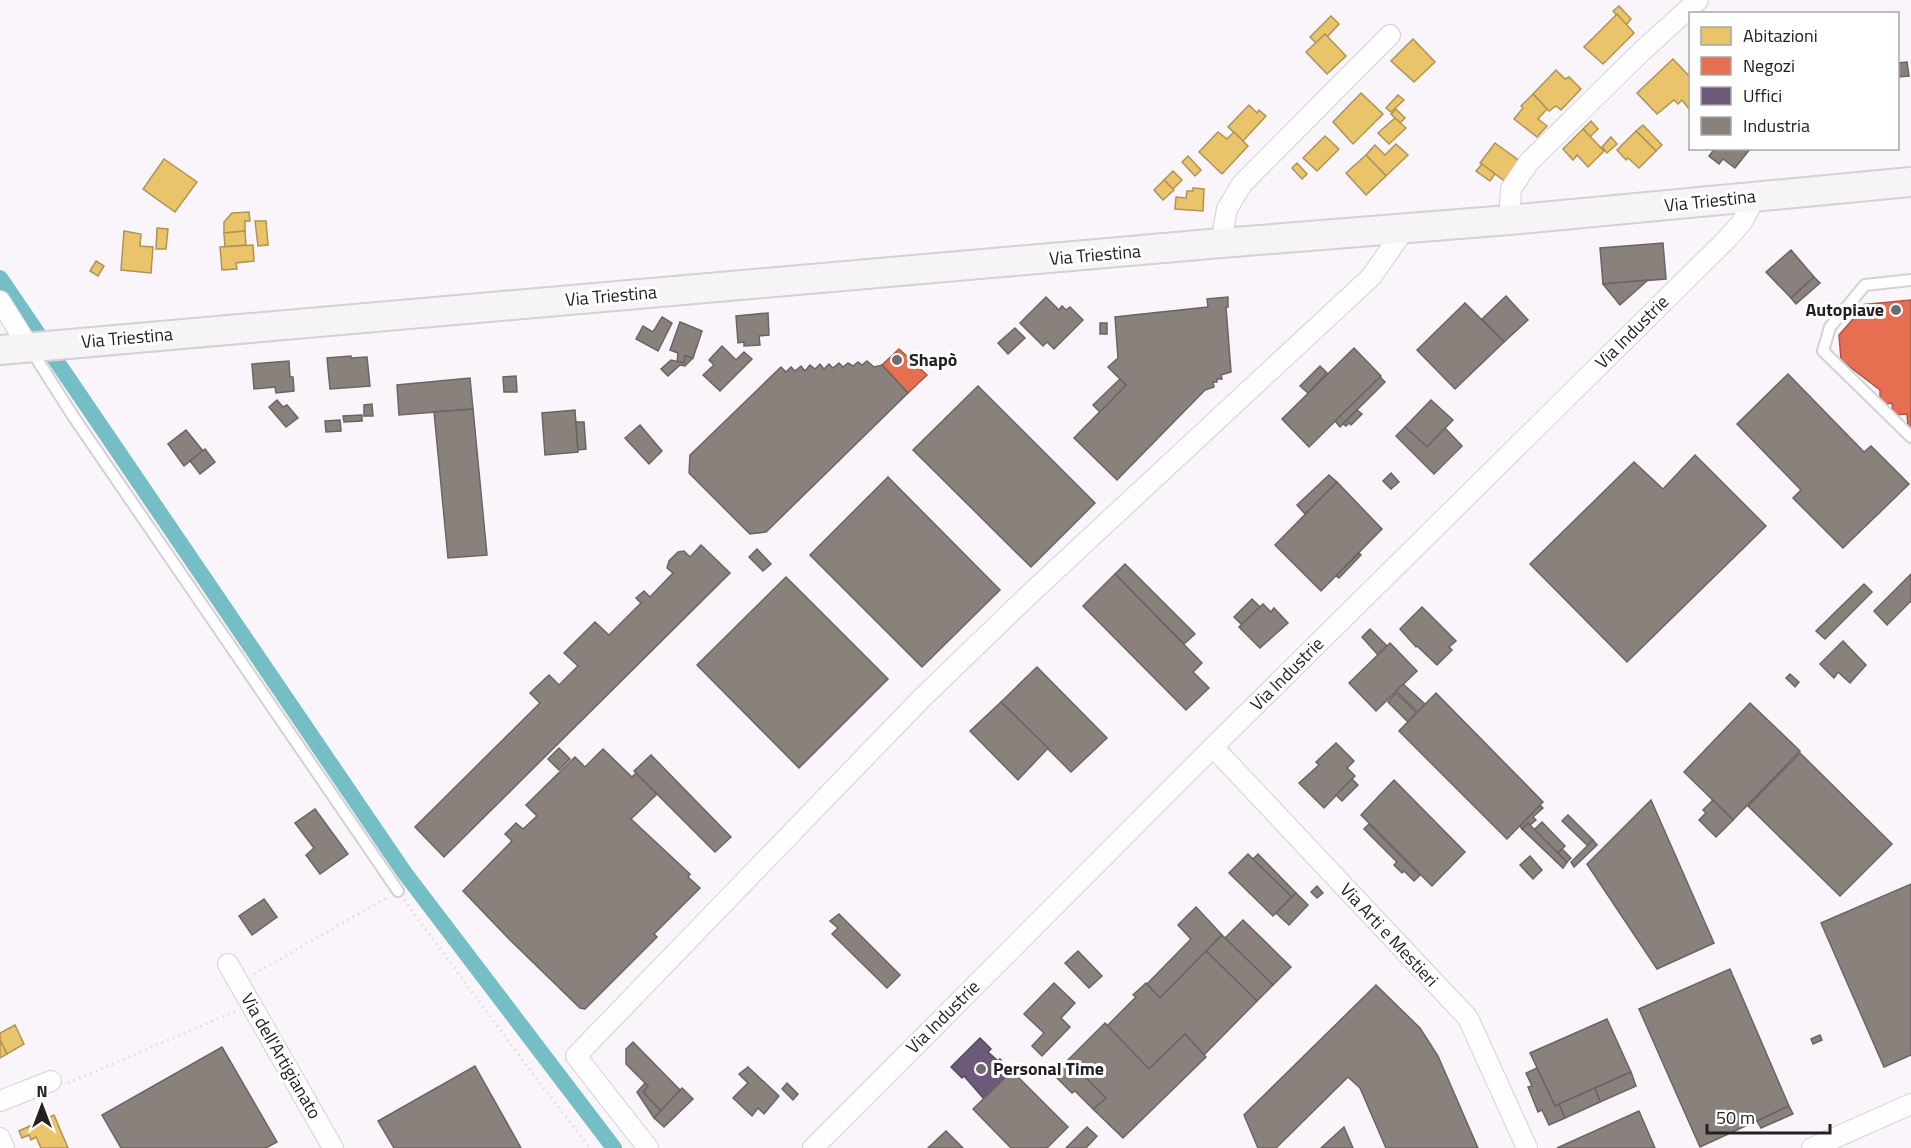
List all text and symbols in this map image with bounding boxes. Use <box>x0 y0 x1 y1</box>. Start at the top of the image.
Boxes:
legend <box>1689 12 1899 150</box>
text: Abitazioni <box>1743 22 1818 49</box>
text: Negozi <box>1743 52 1795 79</box>
text: Uffici <box>1743 82 1782 109</box>
text: Industria <box>1743 112 1810 139</box>
street label: Via Triestina <box>1663 182 1757 219</box>
street label: Via Triestina <box>1048 237 1142 272</box>
street label: Via Triestina <box>564 278 658 313</box>
street label: Via Industrie <box>1589 289 1675 375</box>
place label: Autopiave <box>1806 296 1884 323</box>
marker: Autopiave <box>1889 303 1903 317</box>
street label: Via Triestina <box>80 320 174 355</box>
place label: Shapò <box>909 346 957 373</box>
marker: Shapò <box>890 353 904 367</box>
street label: Via Industrie <box>1244 631 1330 717</box>
street label: Via Arti e Mestieri <box>1334 877 1445 993</box>
street label: Via Industrie <box>900 974 986 1060</box>
street label: Via dell'Artigianato <box>234 988 328 1124</box>
place label: Personal Time <box>993 1055 1104 1082</box>
marker: Personal Time <box>974 1062 988 1076</box>
north arrow <box>12 1076 72 1136</box>
text: N <box>36 1079 48 1103</box>
scale bar <box>1707 1097 1830 1135</box>
text: 50 m <box>1716 1104 1755 1131</box>

